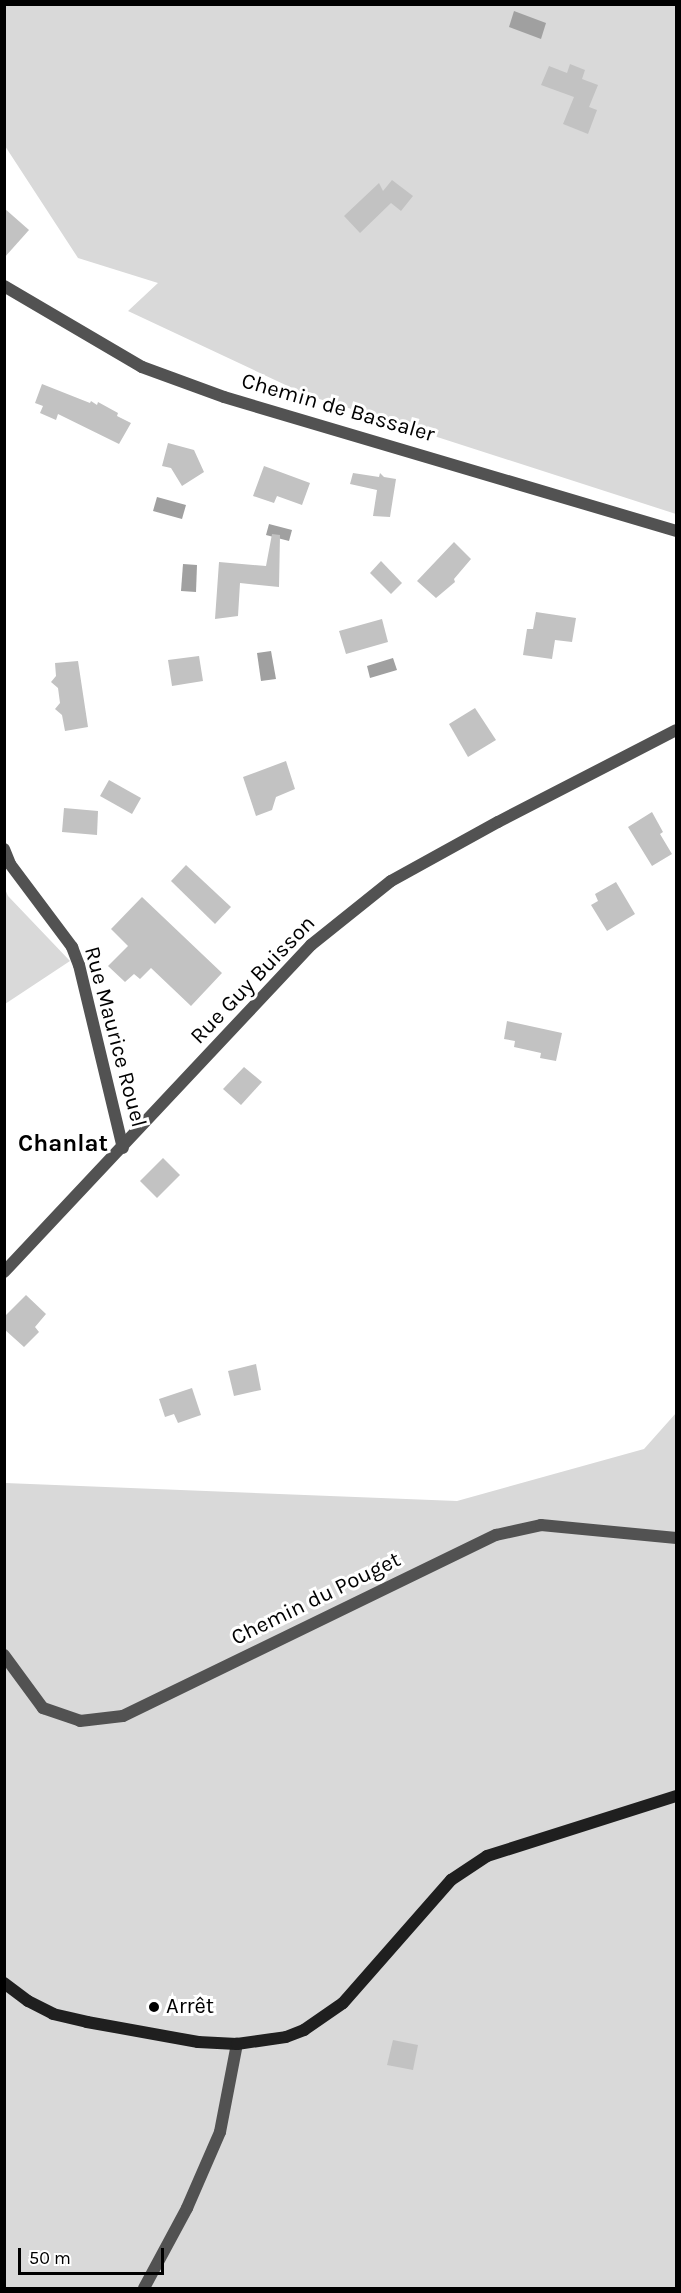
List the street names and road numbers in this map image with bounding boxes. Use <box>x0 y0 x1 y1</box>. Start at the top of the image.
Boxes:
street label: Chemin de Bassaler <box>238 368 438 448</box>
street label: Rue Guy Buisson <box>185 910 321 1050</box>
street label: Rue Maurice Rouel <box>78 944 152 1130</box>
street label: Chemin du Pouget <box>227 1547 405 1651</box>

